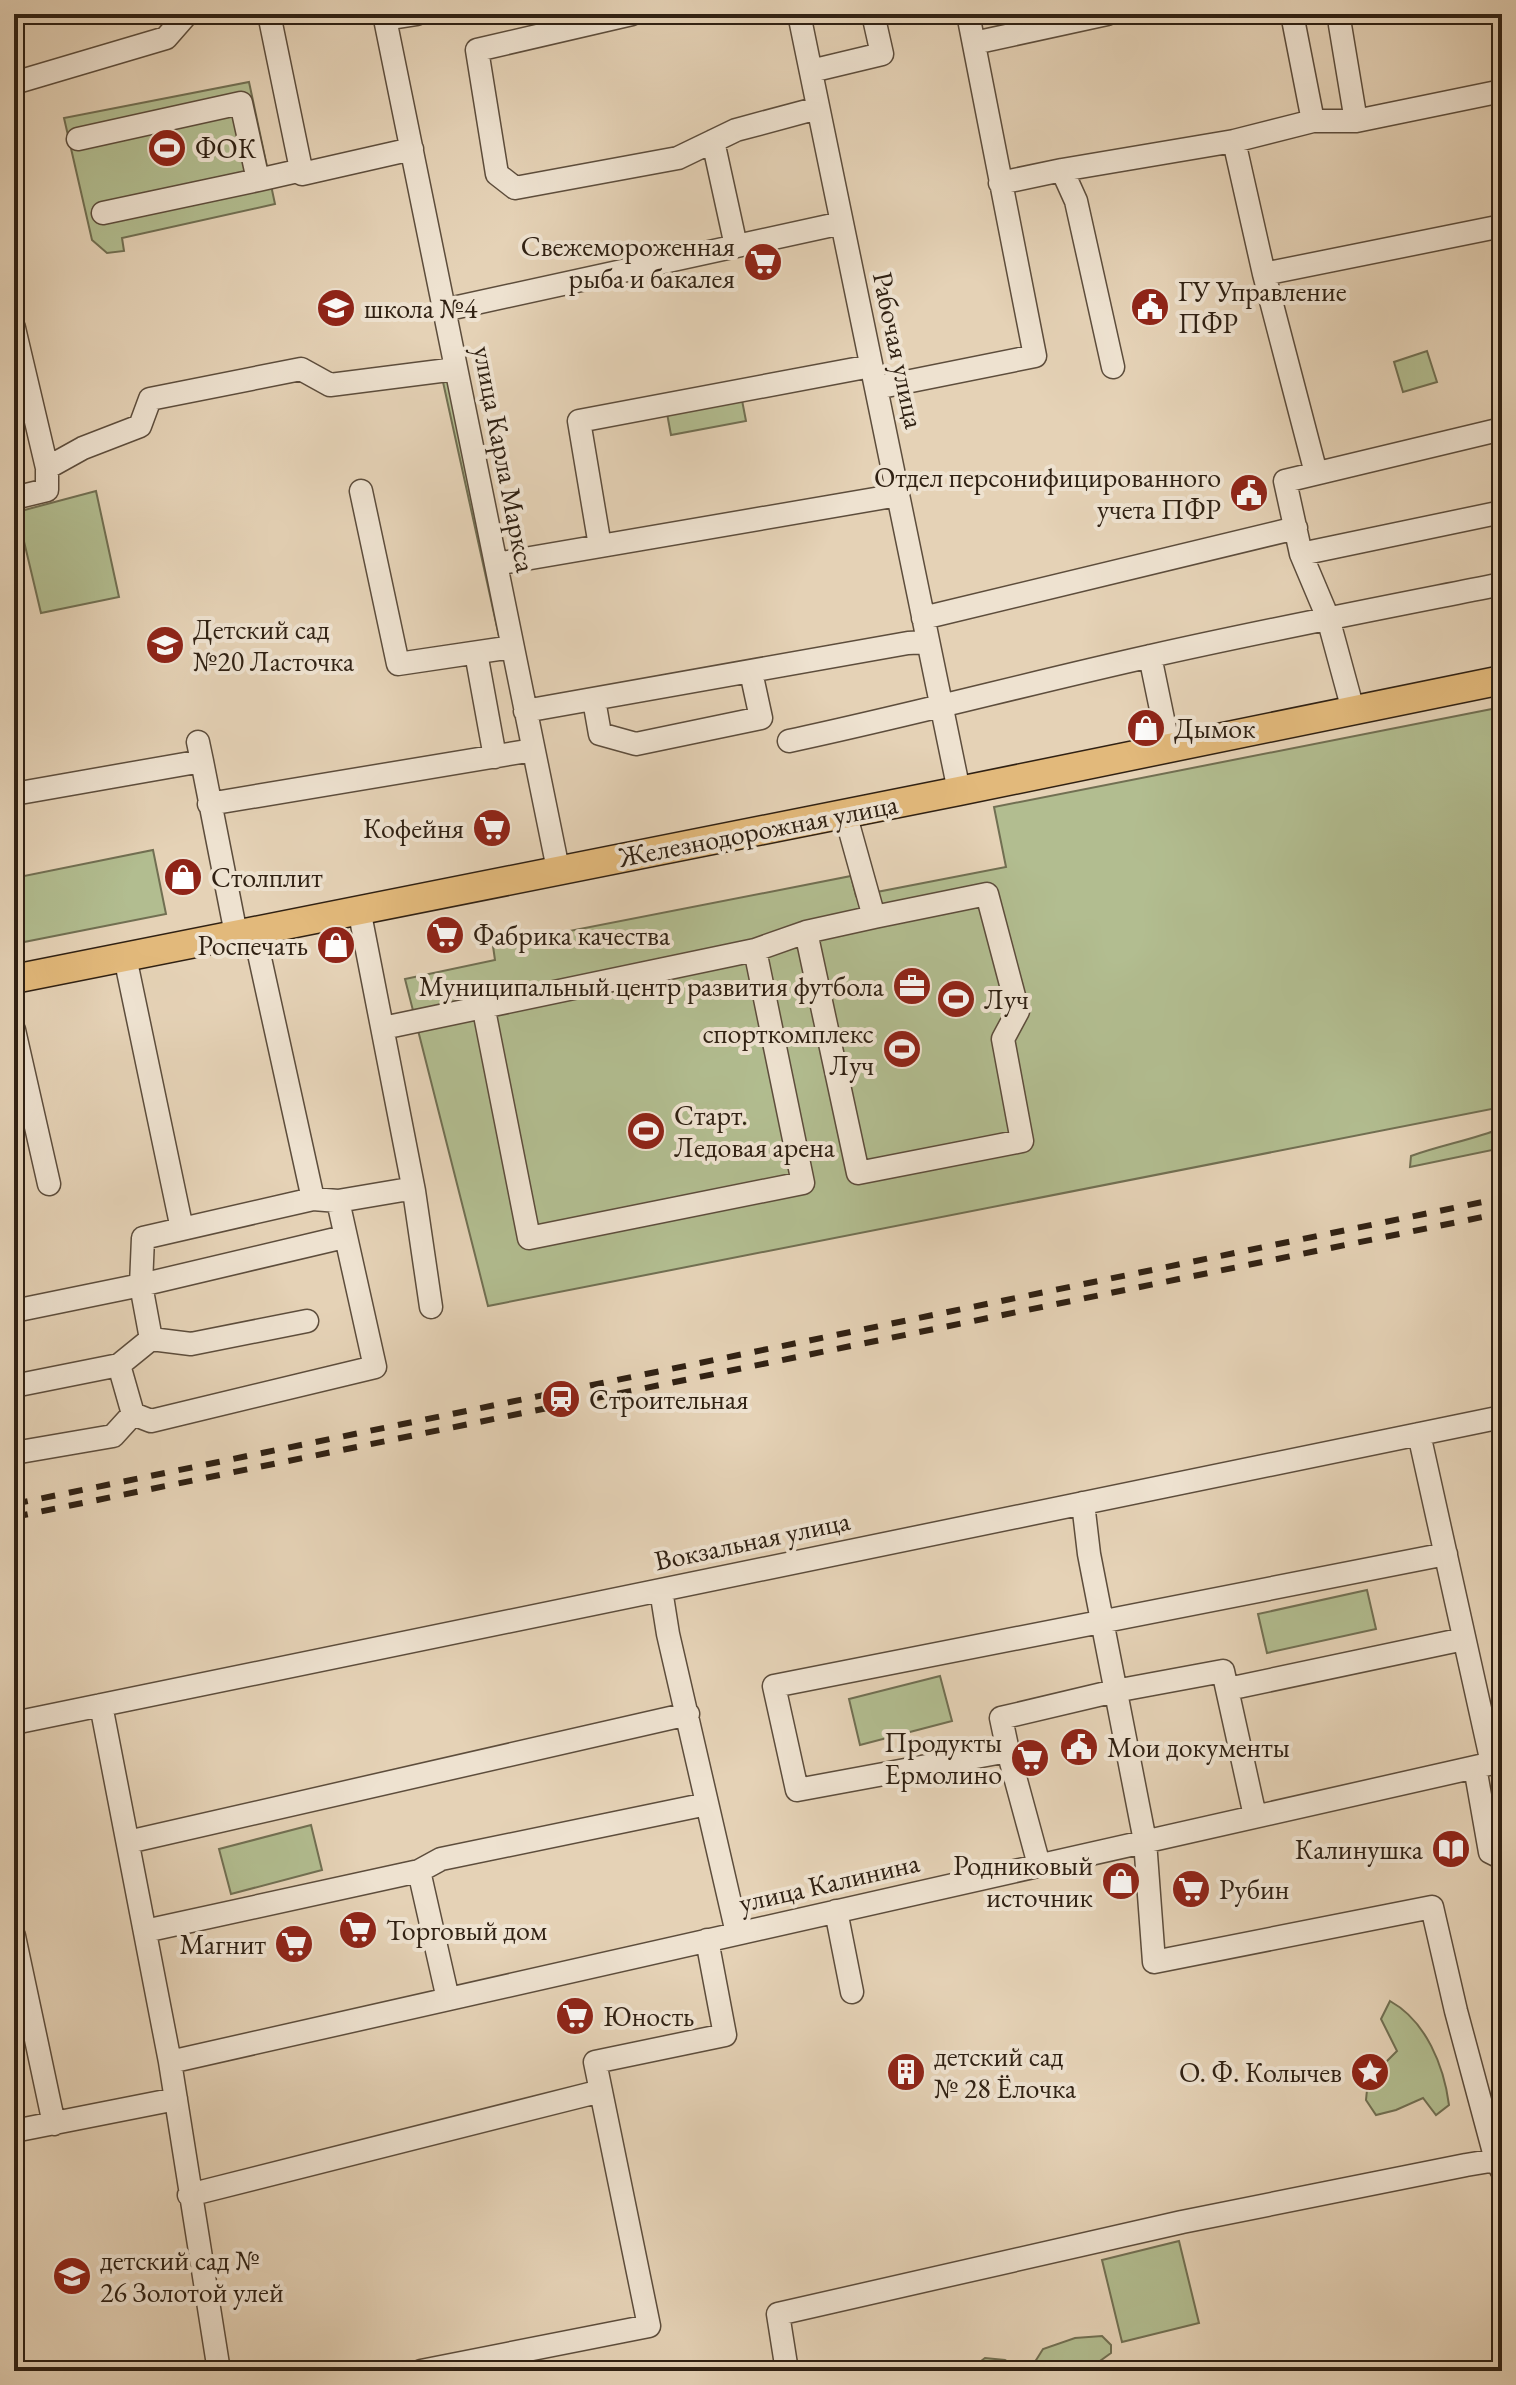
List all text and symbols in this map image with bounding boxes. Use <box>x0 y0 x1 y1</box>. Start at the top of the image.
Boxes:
sports icon: ФОК <box>146 127 188 169</box>
place label: ФОК <box>195 130 257 166</box>
place label: Свежемороженная рыба и бакалея <box>521 228 735 296</box>
supermarket icon: Свежемороженная рыба и бакалея <box>742 241 784 283</box>
street label: Рабочая улица <box>865 268 933 432</box>
place label: ГУ Управление ПФР <box>1178 273 1347 341</box>
public building icon: ГУ Управление ПФР <box>1129 286 1171 328</box>
school or university icon: школа №4 <box>315 287 357 329</box>
place label: школа №4 <box>364 290 478 326</box>
street label: улица Карла Маркса <box>465 343 545 576</box>
place label: Отдел персонифицированного учета ПФР <box>874 459 1221 527</box>
public building icon: Отдел персонифицированного учета ПФР <box>1228 472 1270 514</box>
place label: Детский сад №20 Ласточка <box>193 611 355 679</box>
school or university icon: Детский сад №20 Ласточка <box>144 624 186 666</box>
shop icon: Дымок <box>1125 707 1167 749</box>
place label: Дымок <box>1174 710 1256 746</box>
street label: Железнодорожная улица <box>614 785 902 875</box>
supermarket icon: Кофейня <box>471 807 513 849</box>
place label: Кофейня <box>363 810 464 846</box>
shop icon: Столплит <box>162 856 204 898</box>
place label: Столплит <box>211 859 323 895</box>
supermarket icon: Фабрика качества <box>424 914 466 956</box>
place label: Фабрика качества <box>473 917 671 953</box>
shop icon: Роспечать <box>315 924 357 966</box>
place label: Роспечать <box>198 927 308 963</box>
office icon: Муниципальный центр развития футбола <box>891 965 933 1007</box>
place label: Муниципальный центр развития футбола <box>419 968 885 1004</box>
sports icon: Луч <box>935 978 977 1020</box>
place label: Луч <box>984 981 1029 1017</box>
place label: спорткомплекс Луч <box>702 1015 874 1083</box>
sports icon: спорткомплекс Луч <box>881 1028 923 1070</box>
place label: Старт. Ледовая арена <box>674 1097 836 1165</box>
sports icon: Старт. Ледовая арена <box>625 1110 667 1152</box>
station icon: Строительная <box>540 1378 582 1420</box>
place label: Строительная <box>589 1381 749 1417</box>
street label: Вокзальная улица <box>651 1502 854 1578</box>
place label: Продукты Ермолино <box>884 1724 1002 1792</box>
public building icon: Мои документы <box>1058 1726 1100 1768</box>
place label: Мои документы <box>1107 1729 1290 1765</box>
supermarket icon: Продукты Ермолино <box>1009 1737 1051 1779</box>
library icon: Калинушка <box>1430 1828 1472 1870</box>
place label: Калинушка <box>1295 1831 1424 1867</box>
street label: улица Калинина <box>735 1844 924 1920</box>
place label: Родниковый источник <box>953 1847 1093 1915</box>
shop icon: Родниковый источник <box>1100 1860 1142 1902</box>
supermarket icon: Рубин <box>1170 1868 1212 1910</box>
place label: Рубин <box>1219 1871 1289 1907</box>
supermarket icon: Торговый дом <box>337 1909 379 1951</box>
place label: Торговый дом <box>386 1912 548 1948</box>
supermarket icon: Магнит <box>273 1923 315 1965</box>
place label: Магнит <box>179 1926 267 1962</box>
supermarket icon: Юность <box>554 1995 596 2037</box>
place label: Юность <box>603 1998 694 2034</box>
place label: детский сад № 28 Ёлочка <box>934 2038 1077 2106</box>
building icon: детский сад № 28 Ёлочка <box>885 2051 927 2093</box>
place icon: О. Ф. Колычев <box>1349 2051 1391 2093</box>
place label: О. Ф. Колычев <box>1179 2054 1342 2090</box>
place label: детский сад № 26 Золотой улей <box>100 2242 284 2310</box>
school or university icon: детский сад № 26 Золотой улей <box>51 2255 93 2297</box>

